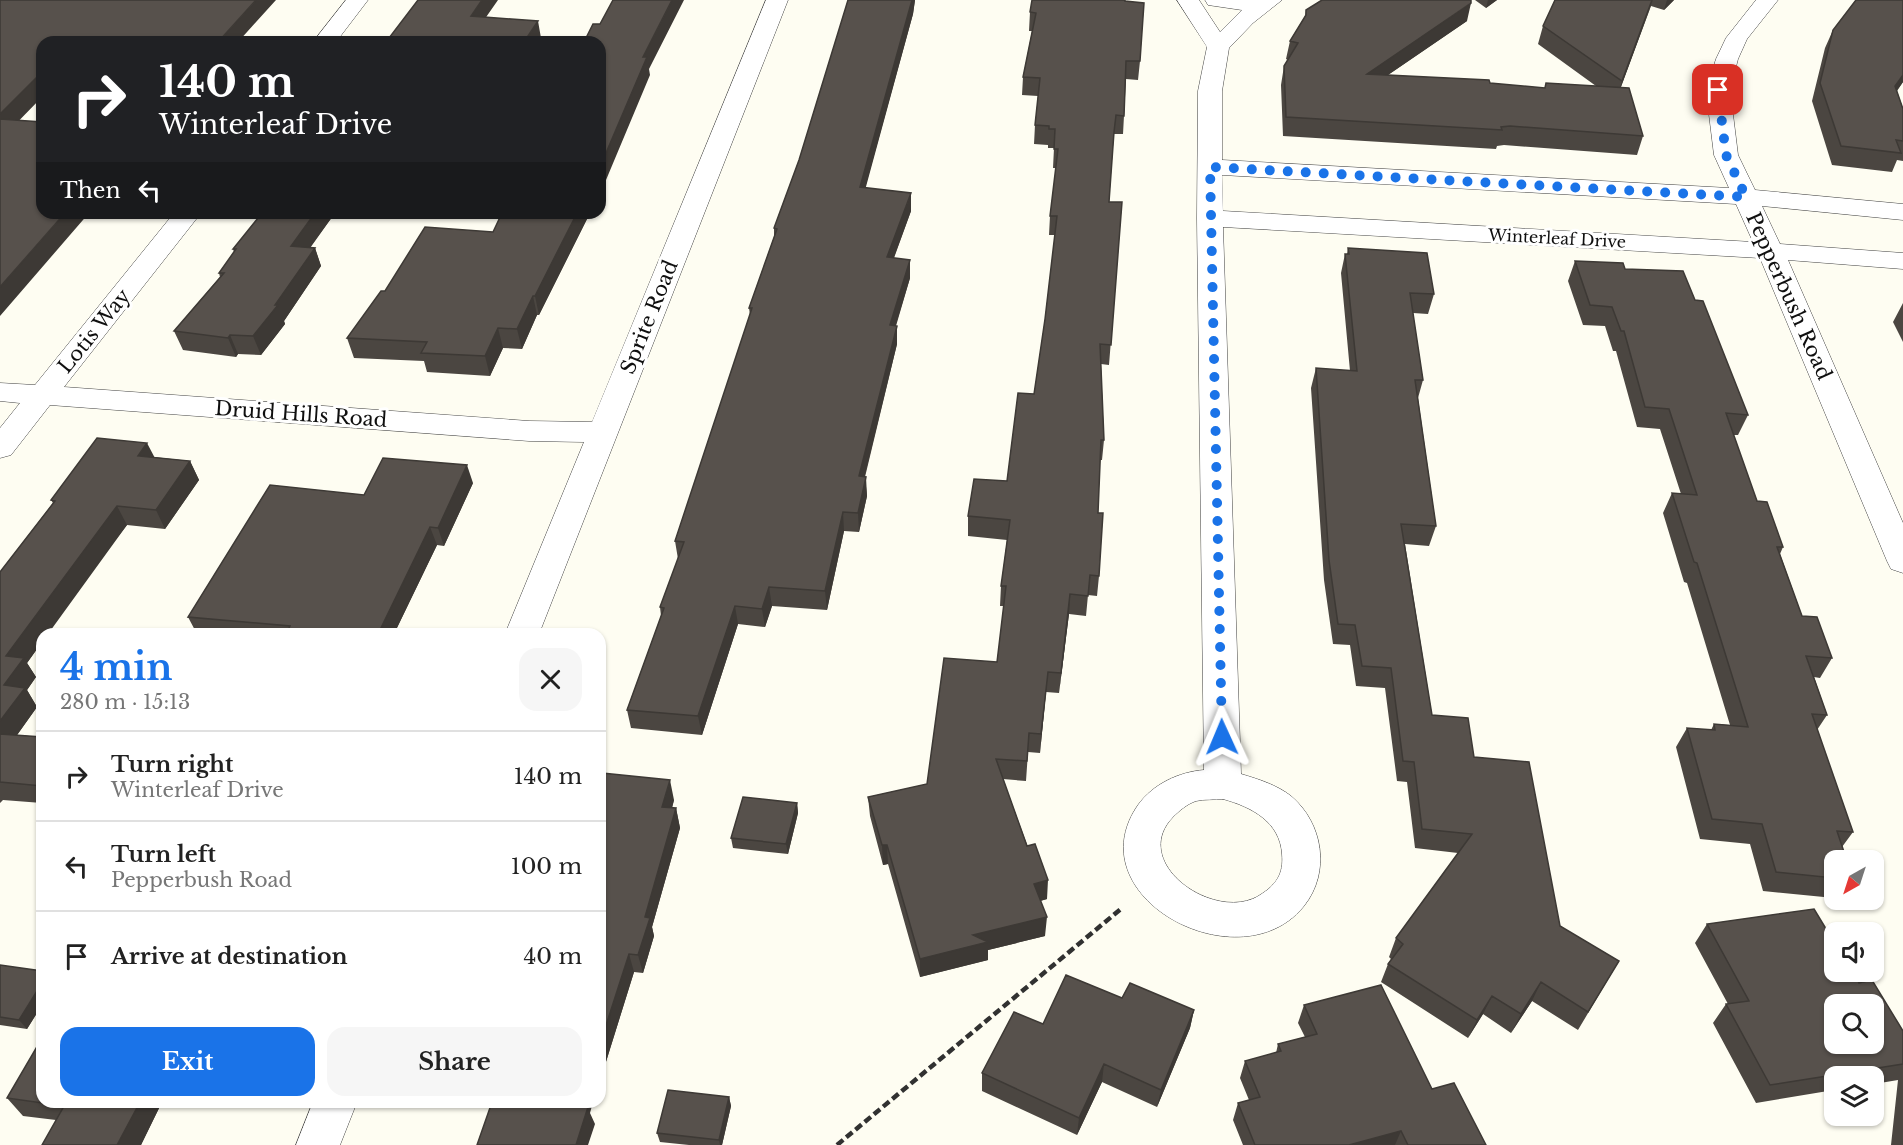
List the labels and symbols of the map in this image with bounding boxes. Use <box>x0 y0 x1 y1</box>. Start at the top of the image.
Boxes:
pin <box>1692 64 1743 115</box>
street label: Pepperbush Road <box>1741 208 1837 384</box>
street label: Winterleaf Drive <box>1486 224 1627 252</box>
street label: Sprite Road <box>615 257 683 377</box>
street label: Lotis Way <box>53 284 135 378</box>
street label: Druid Hills Road <box>214 396 388 432</box>
position arrow <box>1190 705 1254 769</box>
north arrow <box>1824 850 1884 910</box>

